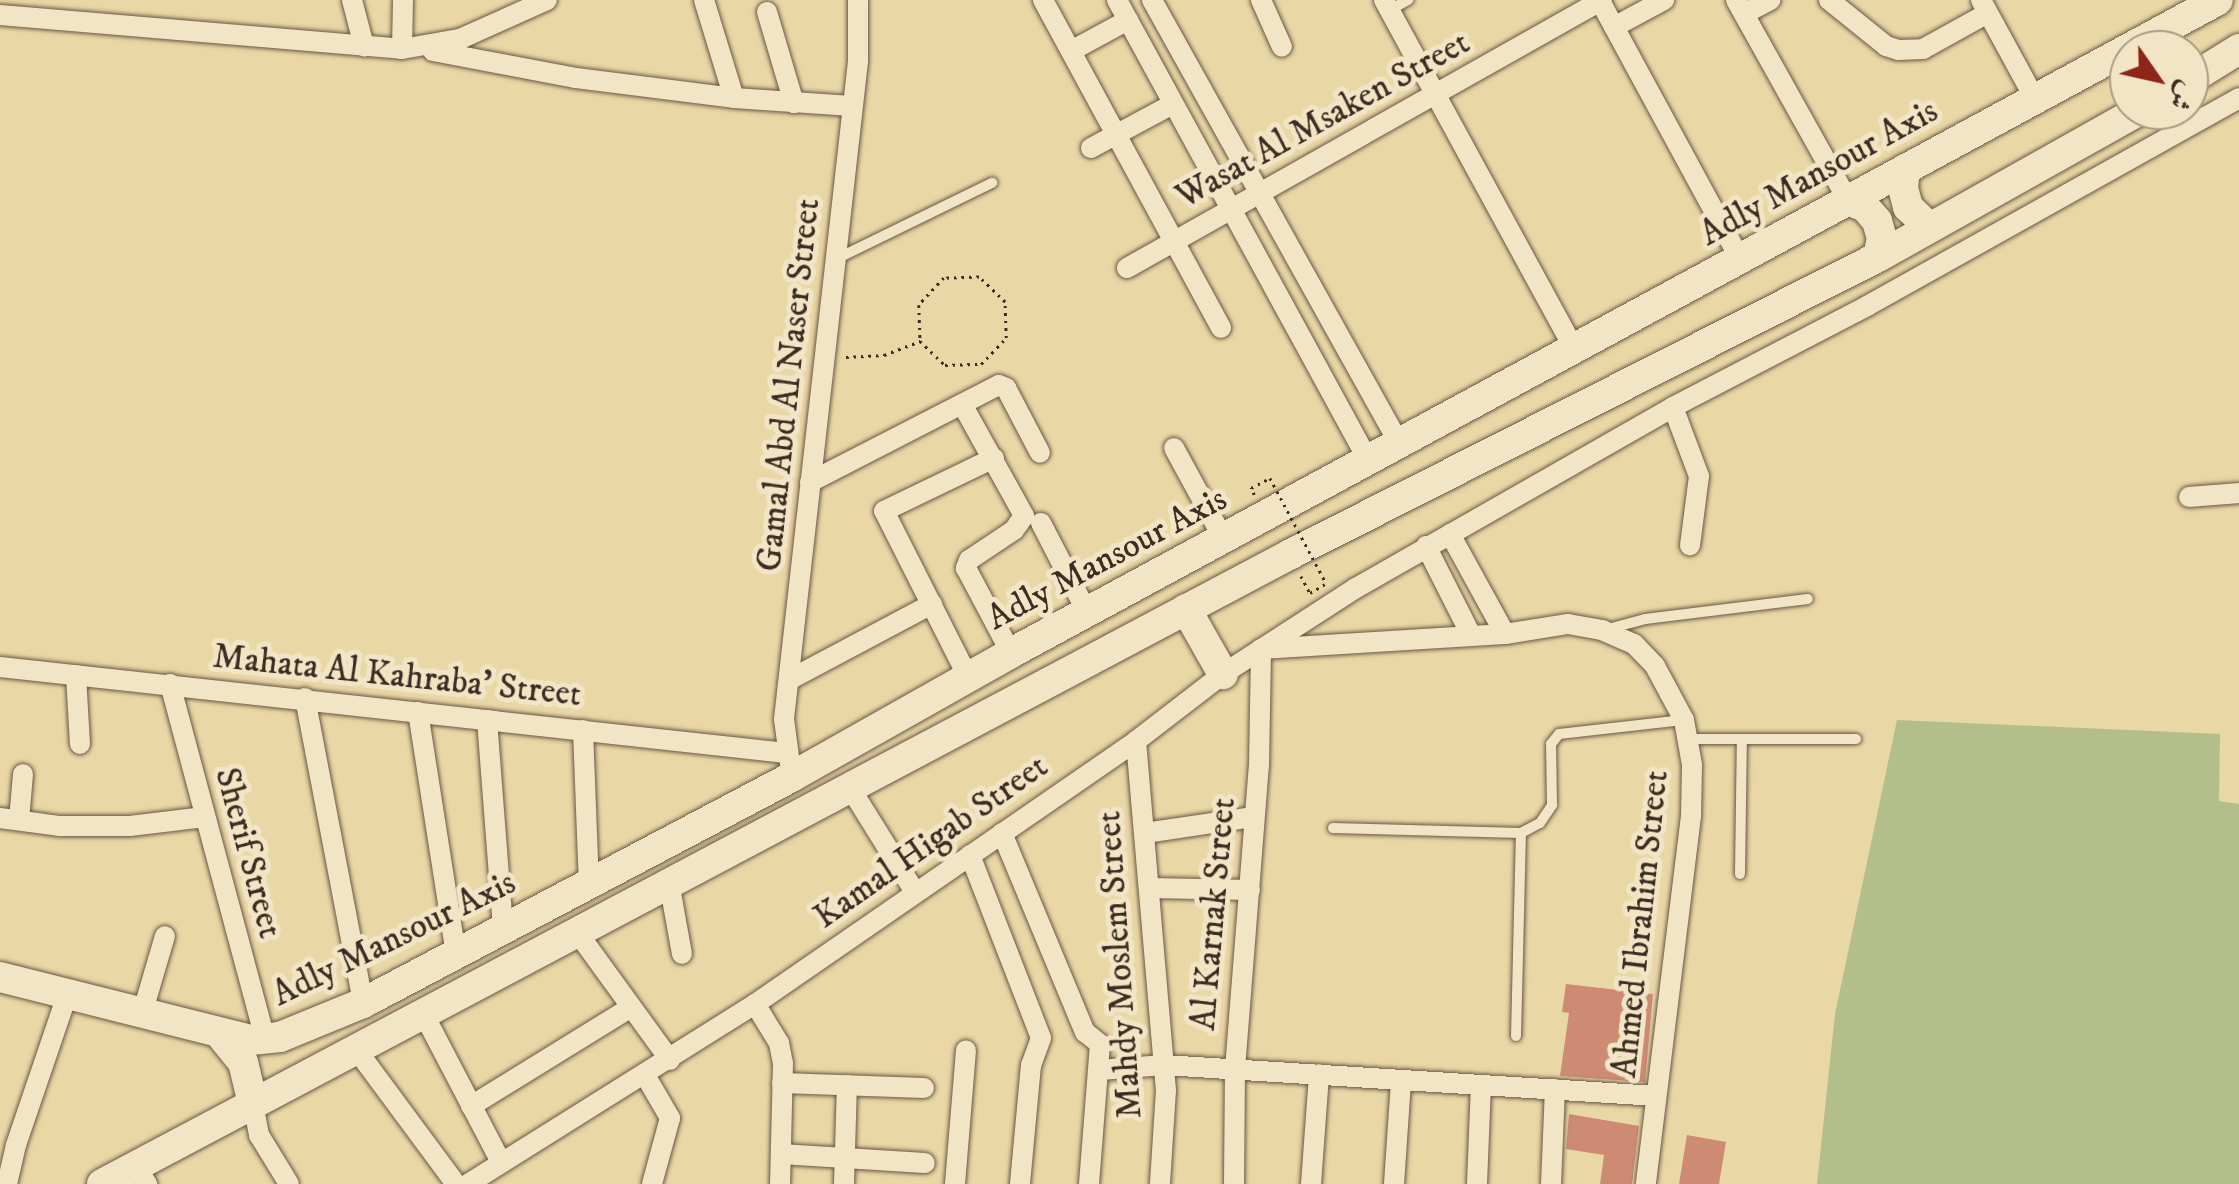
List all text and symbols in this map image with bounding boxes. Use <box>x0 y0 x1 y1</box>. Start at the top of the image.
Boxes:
street label: Wasat Al Msaken Street <box>1169 22 1477 218</box>
north arrow <box>2109 30 2209 130</box>
text: ش <box>2160 75 2205 117</box>
street label: Adly Mansour Axis <box>1693 90 1945 256</box>
street label: Gamal Abd Al Naser Street <box>749 196 829 574</box>
street label: Adly Mansour Axis <box>980 478 1234 640</box>
street label: Mahata Al Kahraba' Street <box>211 636 583 716</box>
street label: Kamal Higab Street <box>806 746 1056 938</box>
street label: Sherif Street <box>205 763 291 943</box>
street label: Ahmed Ibrahim Street <box>1604 768 1678 1080</box>
street label: Al Karnak Street <box>1183 796 1245 1032</box>
street label: Mahdy Moslem Street <box>1088 810 1152 1120</box>
street label: Adly Mansour Axis <box>266 862 522 1016</box>

